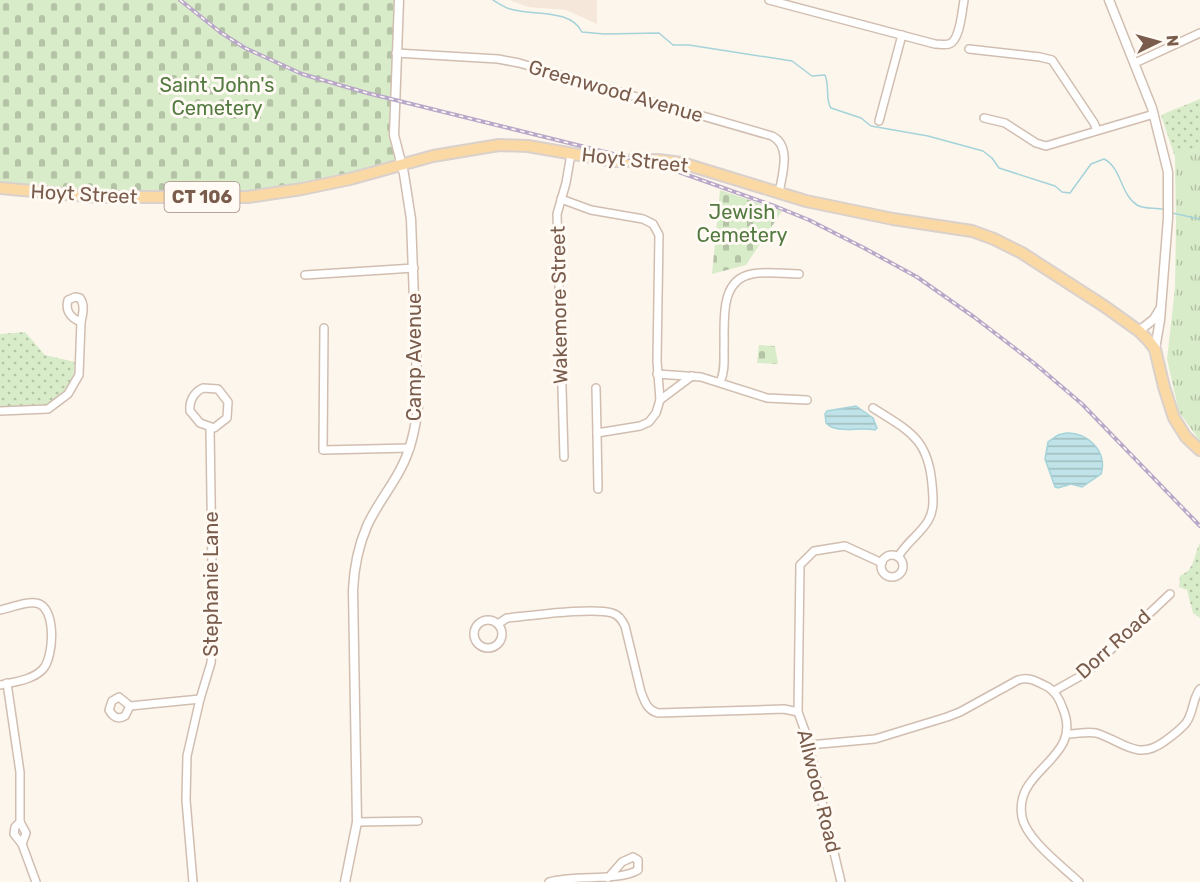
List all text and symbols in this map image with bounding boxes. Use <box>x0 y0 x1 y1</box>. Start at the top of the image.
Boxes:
north arrow <box>1128 12 1188 72</box>
text: N <box>1162 34 1182 47</box>
street label: Greenwood Avenue <box>526 55 706 127</box>
park label: Saint John's Cemetery <box>159 73 275 120</box>
street label: Hoyt Street <box>581 142 690 178</box>
street label: Hoyt Street <box>30 179 138 209</box>
road number: CT 106 <box>164 182 240 212</box>
park label: Jewish Cemetery <box>696 200 788 247</box>
street label: Wakemore Street <box>546 226 572 384</box>
street label: Camp Avenue <box>402 293 426 421</box>
street label: Stephanie Lane <box>199 511 223 657</box>
street label: Dorr Road <box>1071 604 1155 684</box>
street label: Allwood Road <box>792 727 846 855</box>

